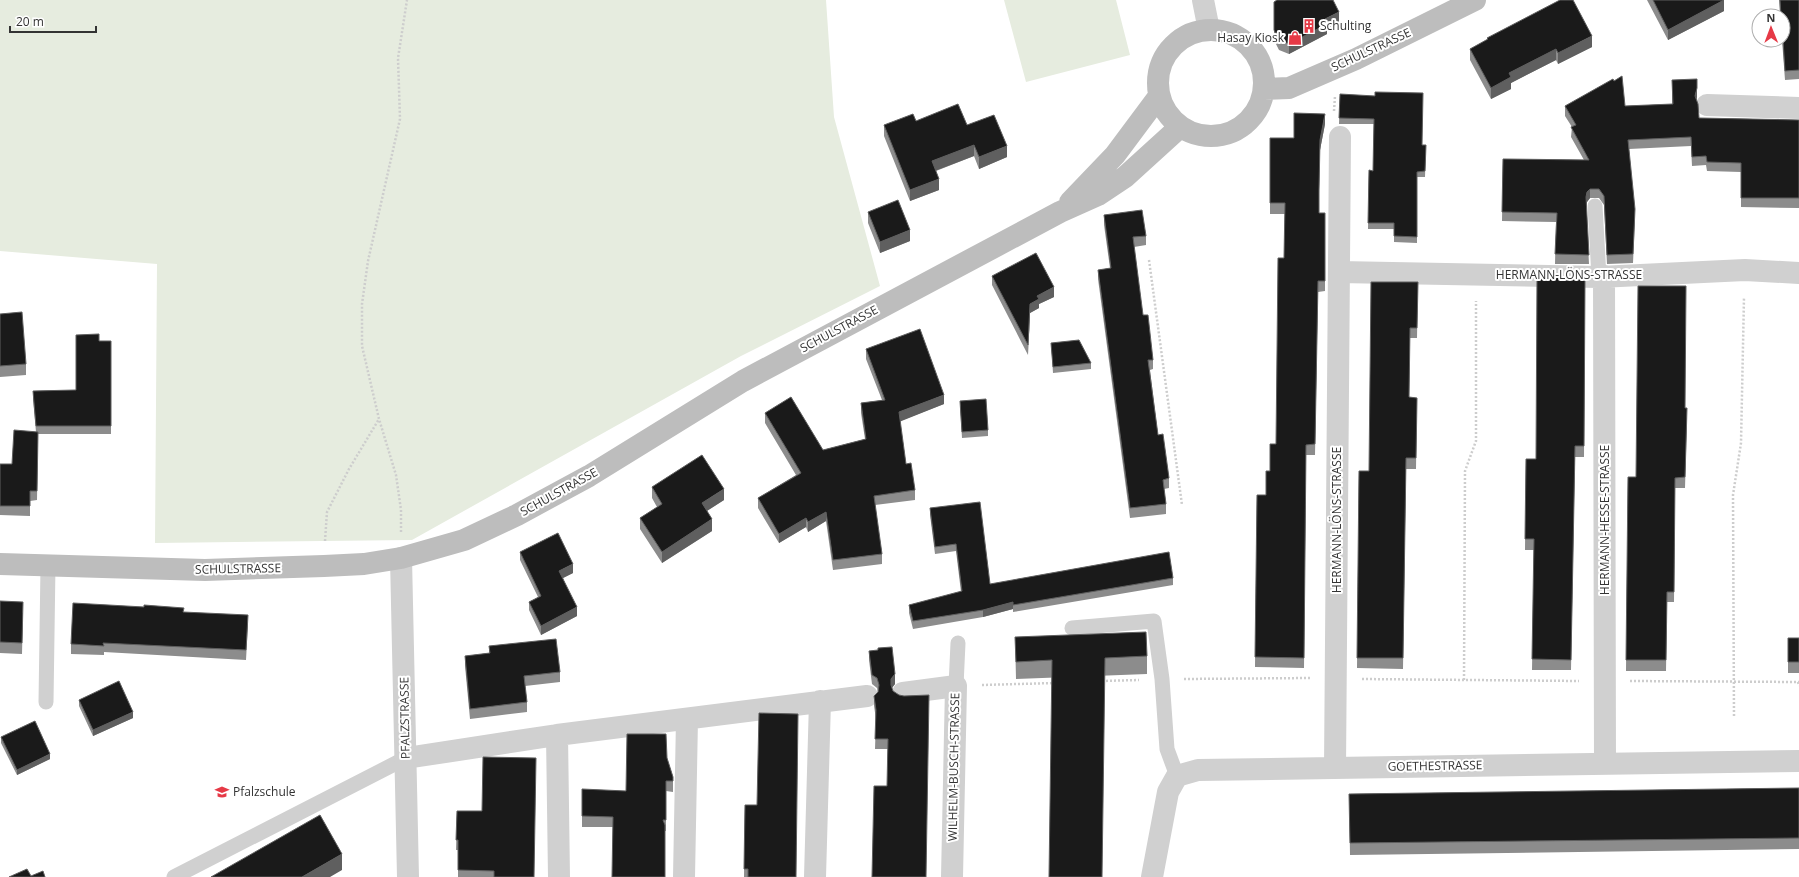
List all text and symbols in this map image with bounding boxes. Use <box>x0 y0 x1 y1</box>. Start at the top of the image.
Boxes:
scale bar <box>10 8 96 34</box>
north arrow <box>1751 8 1791 48</box>
text: N <box>1766 10 1775 25</box>
text: 20 m <box>16 13 44 30</box>
place label: Schulting <box>1320 17 1372 34</box>
building icon: Schulting <box>1301 18 1317 34</box>
street label: SCHULSTRASSE <box>1328 24 1413 75</box>
place label: Hasay Kiosk <box>1217 29 1285 46</box>
shop icon: Hasay Kiosk <box>1287 30 1303 46</box>
street label: HERMANN-LÖNS-STRASSE <box>1496 266 1642 283</box>
street label: SCHULSTRASSE <box>797 301 881 356</box>
street label: HERMANN-HESSE-STRASSE <box>1596 445 1613 595</box>
street label: HERMANN-LÖNS-STRASSE <box>1328 447 1345 593</box>
street label: SCHULSTRASSE <box>517 463 600 520</box>
street label: SCHULSTRASSE <box>195 559 281 578</box>
street label: PFALZSTRASSE <box>395 677 414 759</box>
street label: WILHELM-BUSCH-STRASSE <box>944 693 963 841</box>
street label: GOETHESTRASSE <box>1387 756 1483 775</box>
place label: Pfalzschule <box>233 783 296 800</box>
school or university icon: Pfalzschule <box>214 784 230 800</box>

